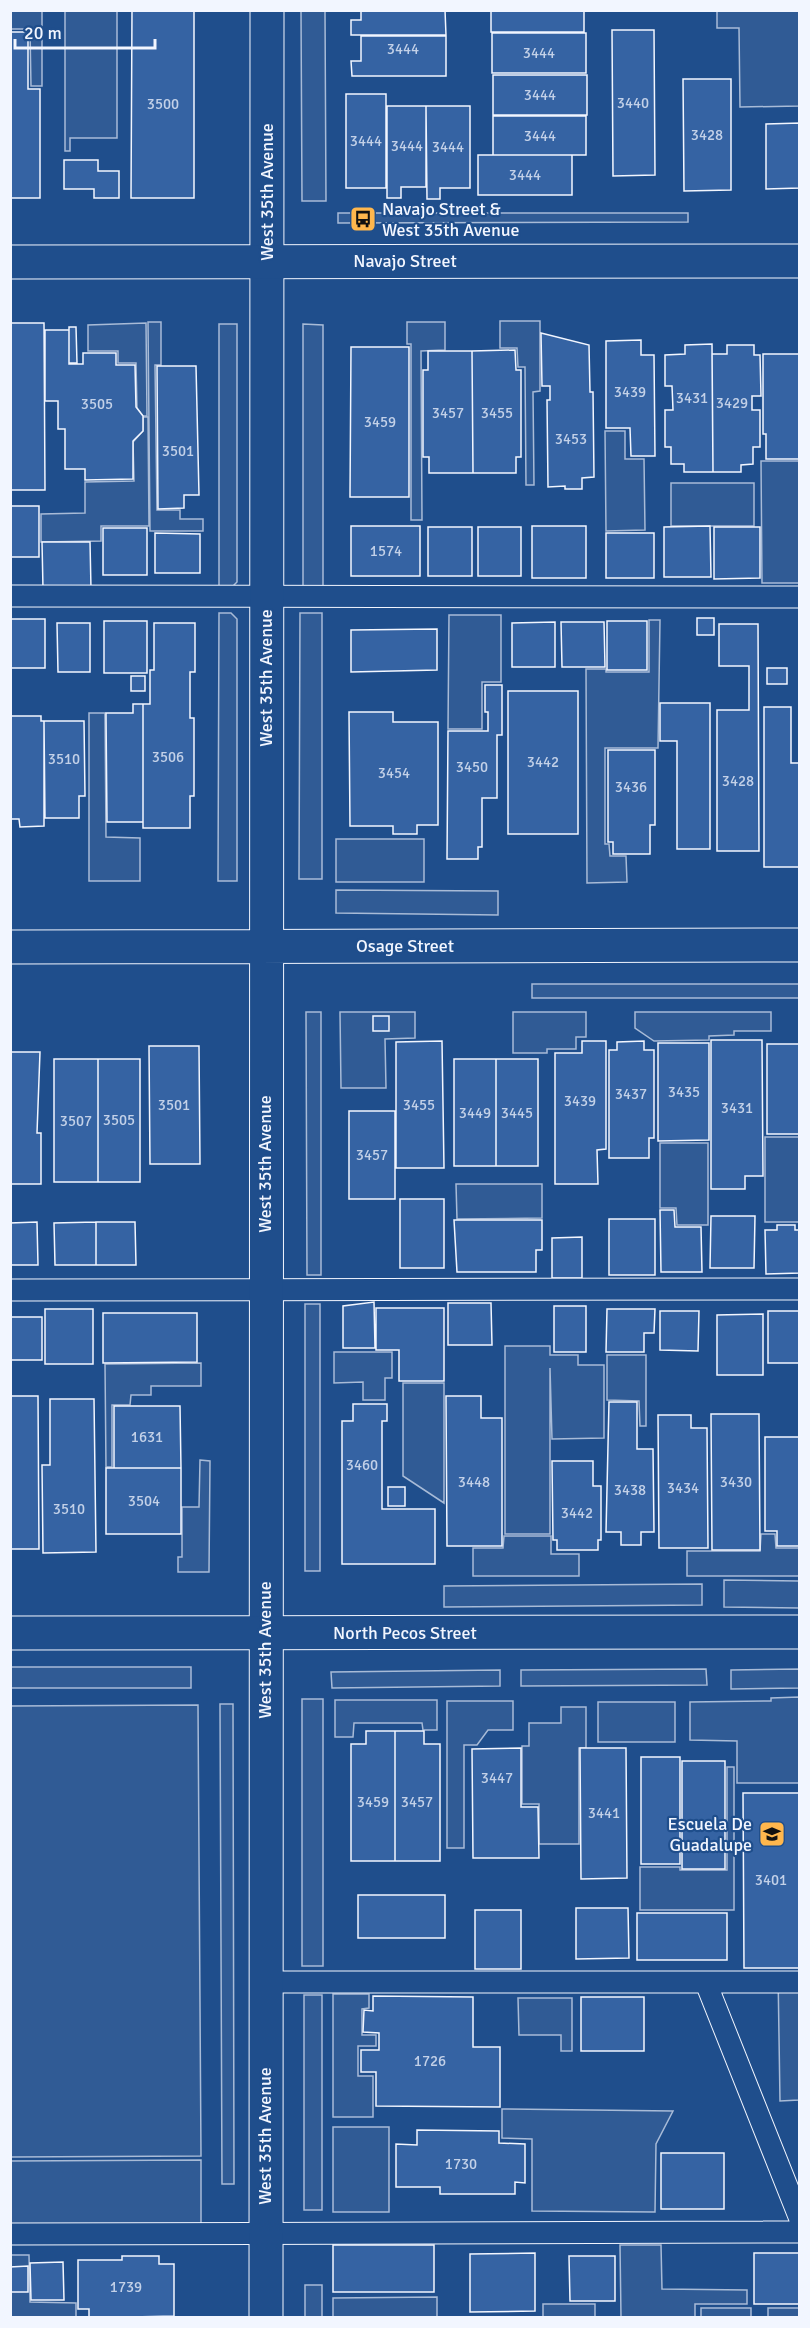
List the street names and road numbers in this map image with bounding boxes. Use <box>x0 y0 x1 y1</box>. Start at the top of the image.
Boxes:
street label: West 35th Avenue <box>256 123 278 261</box>
street label: Navajo Street <box>353 250 457 272</box>
street label: West 35th Avenue <box>255 609 277 747</box>
street label: Osage Street <box>356 935 454 957</box>
street label: West 35th Avenue <box>254 1095 276 1233</box>
street label: West 35th Avenue <box>254 1581 276 1719</box>
street label: North Pecos Street <box>333 1622 477 1644</box>
street label: West 35th Avenue <box>254 2067 276 2205</box>

